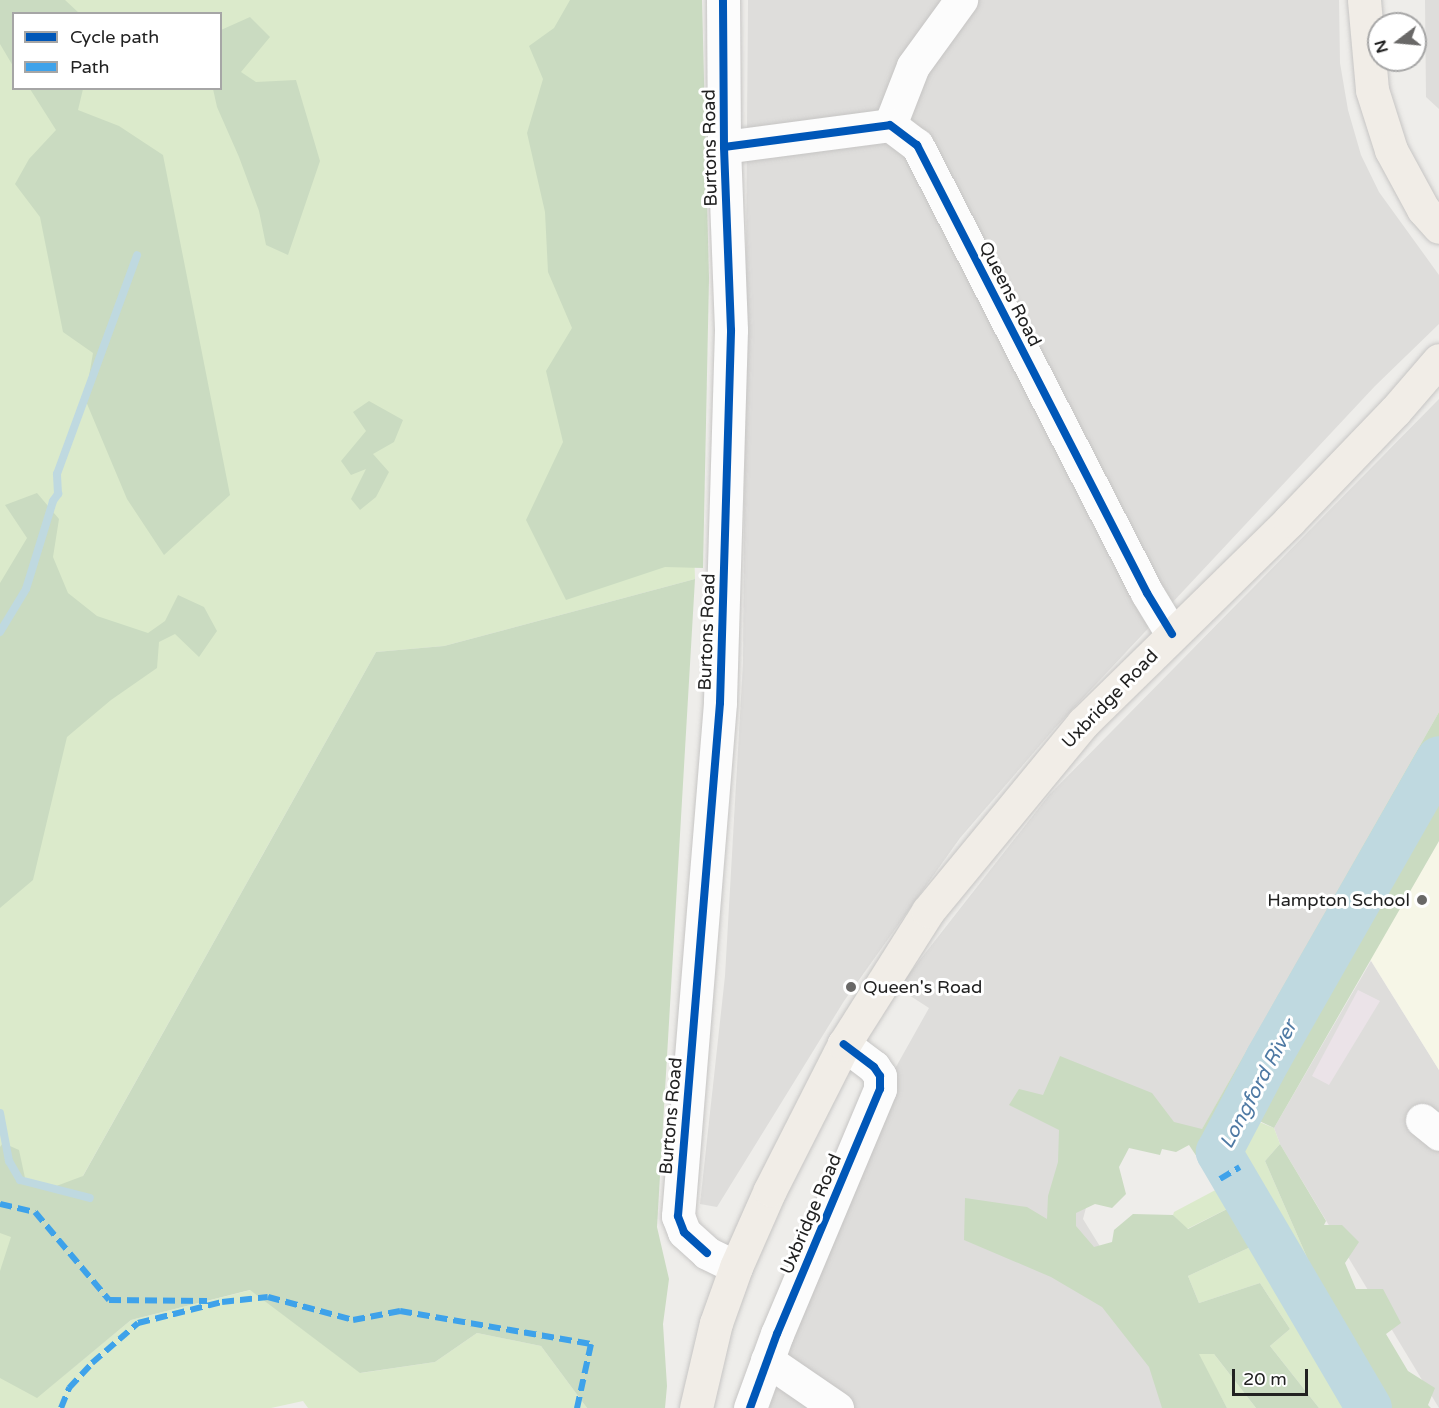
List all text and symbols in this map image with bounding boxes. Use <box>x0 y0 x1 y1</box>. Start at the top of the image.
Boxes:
legend <box>12 12 222 90</box>
north arrow <box>1367 12 1427 72</box>
text: Cycle path <box>70 26 159 48</box>
text: N <box>1370 37 1393 55</box>
text: Path <box>70 56 109 78</box>
street label: Burtons Road <box>698 89 722 207</box>
street label: Queens Road <box>974 238 1046 350</box>
street label: Burtons Road <box>694 573 720 691</box>
street label: Uxbridge Road <box>1058 645 1162 753</box>
place label: Hampton School <box>1267 889 1410 911</box>
marker: Hampton School <box>1415 893 1429 907</box>
place label: Queen's Road <box>863 976 982 998</box>
marker: Queen's Road <box>844 980 858 994</box>
water label: Longford River <box>1215 1017 1303 1153</box>
street label: Burtons Road <box>655 1057 687 1175</box>
street label: Uxbridge Road <box>776 1151 846 1277</box>
scale bar <box>1235 1357 1312 1395</box>
text: 20 m <box>1243 1368 1287 1390</box>

